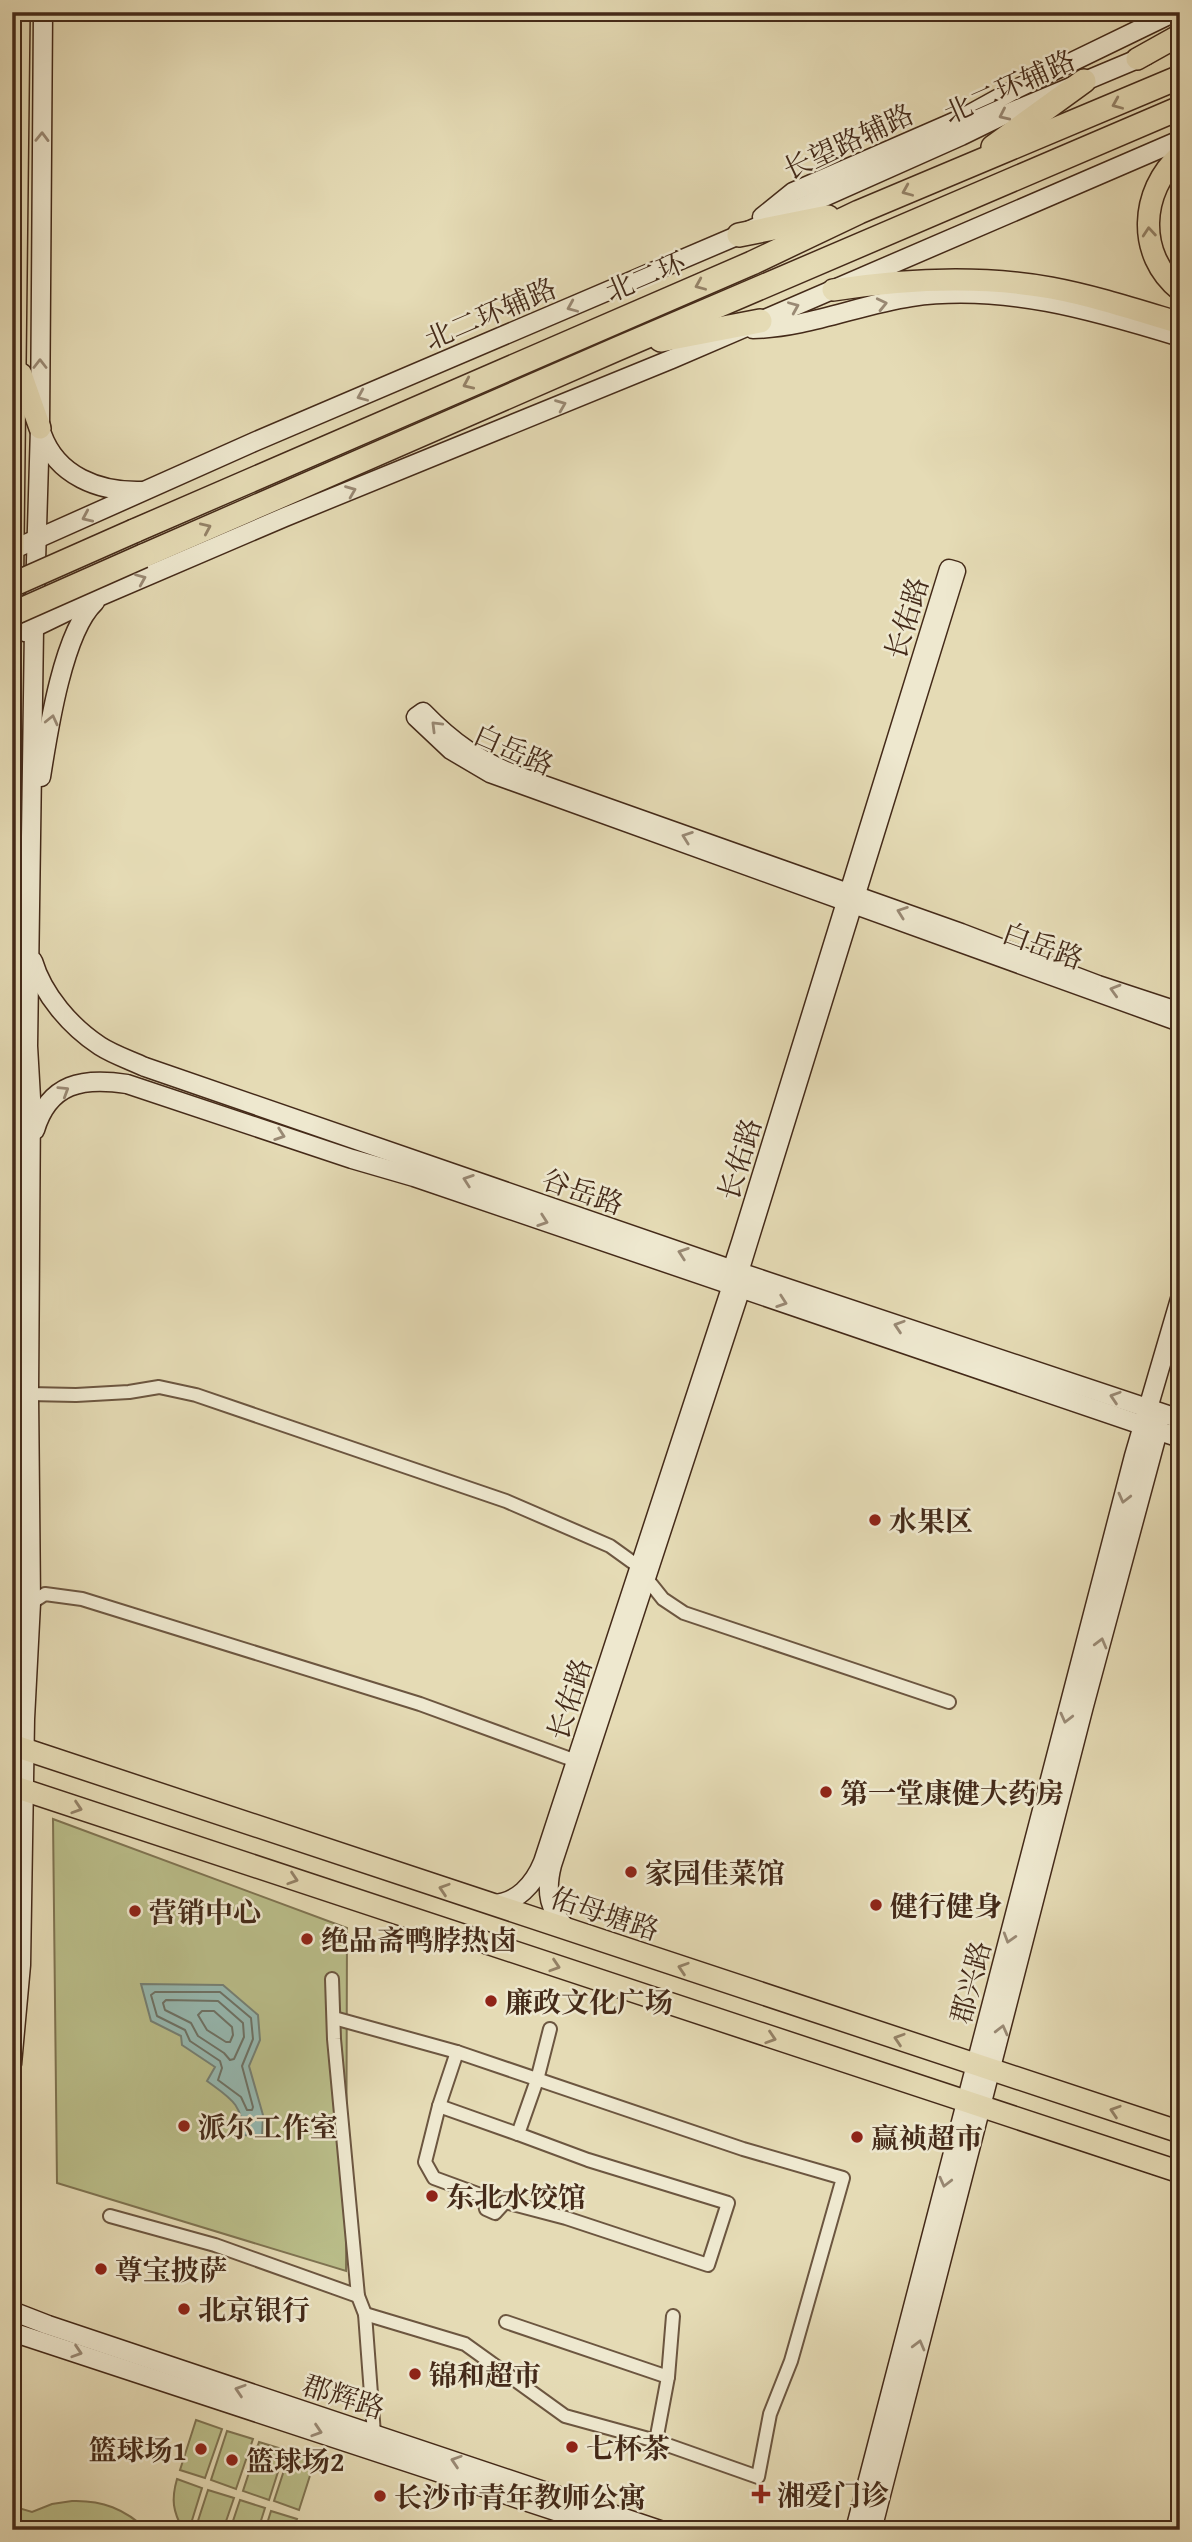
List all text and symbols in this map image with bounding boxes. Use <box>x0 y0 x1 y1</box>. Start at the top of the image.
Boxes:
street label: 北二环辅路 <box>937 39 1081 133</box>
street label: 长望路辅路 <box>776 93 920 189</box>
one-way arrow <box>1112 96 1124 110</box>
one-way arrow <box>998 107 1011 121</box>
one-way arrow <box>34 131 50 141</box>
one-way arrow <box>902 183 914 197</box>
one-way arrow <box>1142 226 1157 237</box>
street label: 北二环 <box>598 241 692 311</box>
street label: 北二环辅路 <box>418 267 562 359</box>
one-way arrow <box>695 277 707 291</box>
one-way arrow <box>875 297 887 312</box>
one-way arrow <box>566 298 578 312</box>
one-way arrow <box>786 301 799 315</box>
one-way arrow <box>32 358 48 369</box>
one-way arrow <box>463 376 475 390</box>
one-way arrow <box>357 388 370 402</box>
one-way arrow <box>555 399 567 413</box>
one-way arrow <box>344 485 356 499</box>
one-way arrow <box>81 509 94 523</box>
one-way arrow <box>199 522 211 536</box>
street label: 长佑路 <box>874 572 938 664</box>
one-way arrow <box>134 573 146 587</box>
street label: 白岳路 <box>467 713 561 785</box>
one-way arrow <box>43 714 58 726</box>
one-way arrow <box>432 721 445 734</box>
one-way arrow <box>682 831 694 845</box>
one-way arrow <box>896 906 908 920</box>
street label: 白岳路 <box>997 911 1089 979</box>
one-way arrow <box>1109 984 1121 998</box>
one-way arrow <box>56 1086 69 1099</box>
street label: 长佑路 <box>707 1113 771 1205</box>
one-way arrow <box>274 1127 286 1141</box>
street label: 谷岳路 <box>537 1158 629 1224</box>
one-way arrow <box>462 1174 475 1188</box>
one-way arrow <box>537 1212 549 1227</box>
one-way arrow <box>678 1247 690 1261</box>
one-way arrow <box>775 1294 787 1308</box>
one-way arrow <box>893 1320 906 1334</box>
one-way arrow <box>1109 1391 1122 1405</box>
one-way arrow <box>1118 1491 1132 1503</box>
place label: 水果区 <box>889 1500 973 1541</box>
marker: 水果区 <box>867 1512 883 1528</box>
one-way arrow <box>1092 1638 1107 1650</box>
street label: 长佑路 <box>537 1653 601 1745</box>
one-way arrow <box>1060 1712 1074 1724</box>
place label: 第一堂康健大药房 <box>840 1772 1064 1813</box>
marker: 第一堂康健大药房 <box>818 1784 834 1800</box>
one-way arrow <box>70 1800 83 1814</box>
place label: 家园佳菜馆 <box>645 1852 785 1893</box>
marker: 家园佳菜馆 <box>623 1864 639 1880</box>
one-way arrow <box>287 1871 299 1886</box>
street label: 佑母塘路 <box>545 1876 665 1950</box>
one-way arrow <box>438 1883 450 1897</box>
place label: 健行健身 <box>890 1885 1002 1926</box>
place label: 营销中心 <box>149 1891 261 1932</box>
marker: 健行健身 <box>868 1897 884 1913</box>
marker: 营销中心 <box>127 1903 143 1919</box>
place label: 绝品斋鸭脖热卤 <box>321 1919 517 1960</box>
marker: 绝品斋鸭脖热卤 <box>299 1931 315 1947</box>
one-way arrow <box>1003 1931 1017 1944</box>
street label: 郡兴路 <box>939 1936 1001 2028</box>
one-way arrow <box>549 1958 561 1973</box>
one-way arrow <box>677 1962 690 1976</box>
place label: 廉政文化广场 <box>505 1981 673 2022</box>
marker: 廉政文化广场 <box>483 1993 499 2009</box>
one-way arrow <box>994 2024 1008 2036</box>
one-way arrow <box>765 2029 777 2044</box>
one-way arrow <box>893 2033 906 2047</box>
one-way arrow <box>1109 2105 1122 2119</box>
place label: 派尔工作室 <box>198 2106 338 2147</box>
place label: 赢祯超市 <box>871 2117 983 2158</box>
marker: 派尔工作室 <box>176 2118 192 2134</box>
marker: 赢祯超市 <box>849 2129 865 2145</box>
place label: 东北水饺馆 <box>446 2176 586 2217</box>
one-way arrow <box>939 2176 953 2188</box>
marker: 东北水饺馆 <box>424 2188 440 2204</box>
place label: 尊宝披萨 <box>115 2249 227 2290</box>
marker: 尊宝披萨 <box>93 2261 109 2277</box>
place label: 北京银行 <box>198 2289 310 2330</box>
marker: 北京银行 <box>176 2301 192 2317</box>
one-way arrow <box>911 2339 925 2351</box>
one-way arrow <box>71 2344 83 2358</box>
place label: 锦和超市 <box>429 2354 541 2395</box>
street label: 郡辉路 <box>298 2364 390 2428</box>
marker: 锦和超市 <box>407 2366 423 2382</box>
one-way arrow <box>235 2383 247 2398</box>
one-way arrow <box>310 2423 322 2437</box>
place label: 七杯茶 <box>586 2427 670 2468</box>
place label: 篮球场1 <box>88 2429 187 2470</box>
marker: 七杯茶 <box>564 2439 580 2455</box>
place label: 篮球场2 <box>246 2440 345 2481</box>
marker: 篮球场1 <box>193 2441 209 2457</box>
marker: 篮球场2 <box>224 2452 240 2468</box>
one-way arrow <box>450 2455 462 2470</box>
place label: 湘爱门诊 <box>777 2474 889 2515</box>
place label: 长沙市青年教师公寓 <box>394 2476 646 2517</box>
marker: 湘爱门诊 <box>751 2484 771 2504</box>
marker: 长沙市青年教师公寓 <box>372 2488 388 2504</box>

